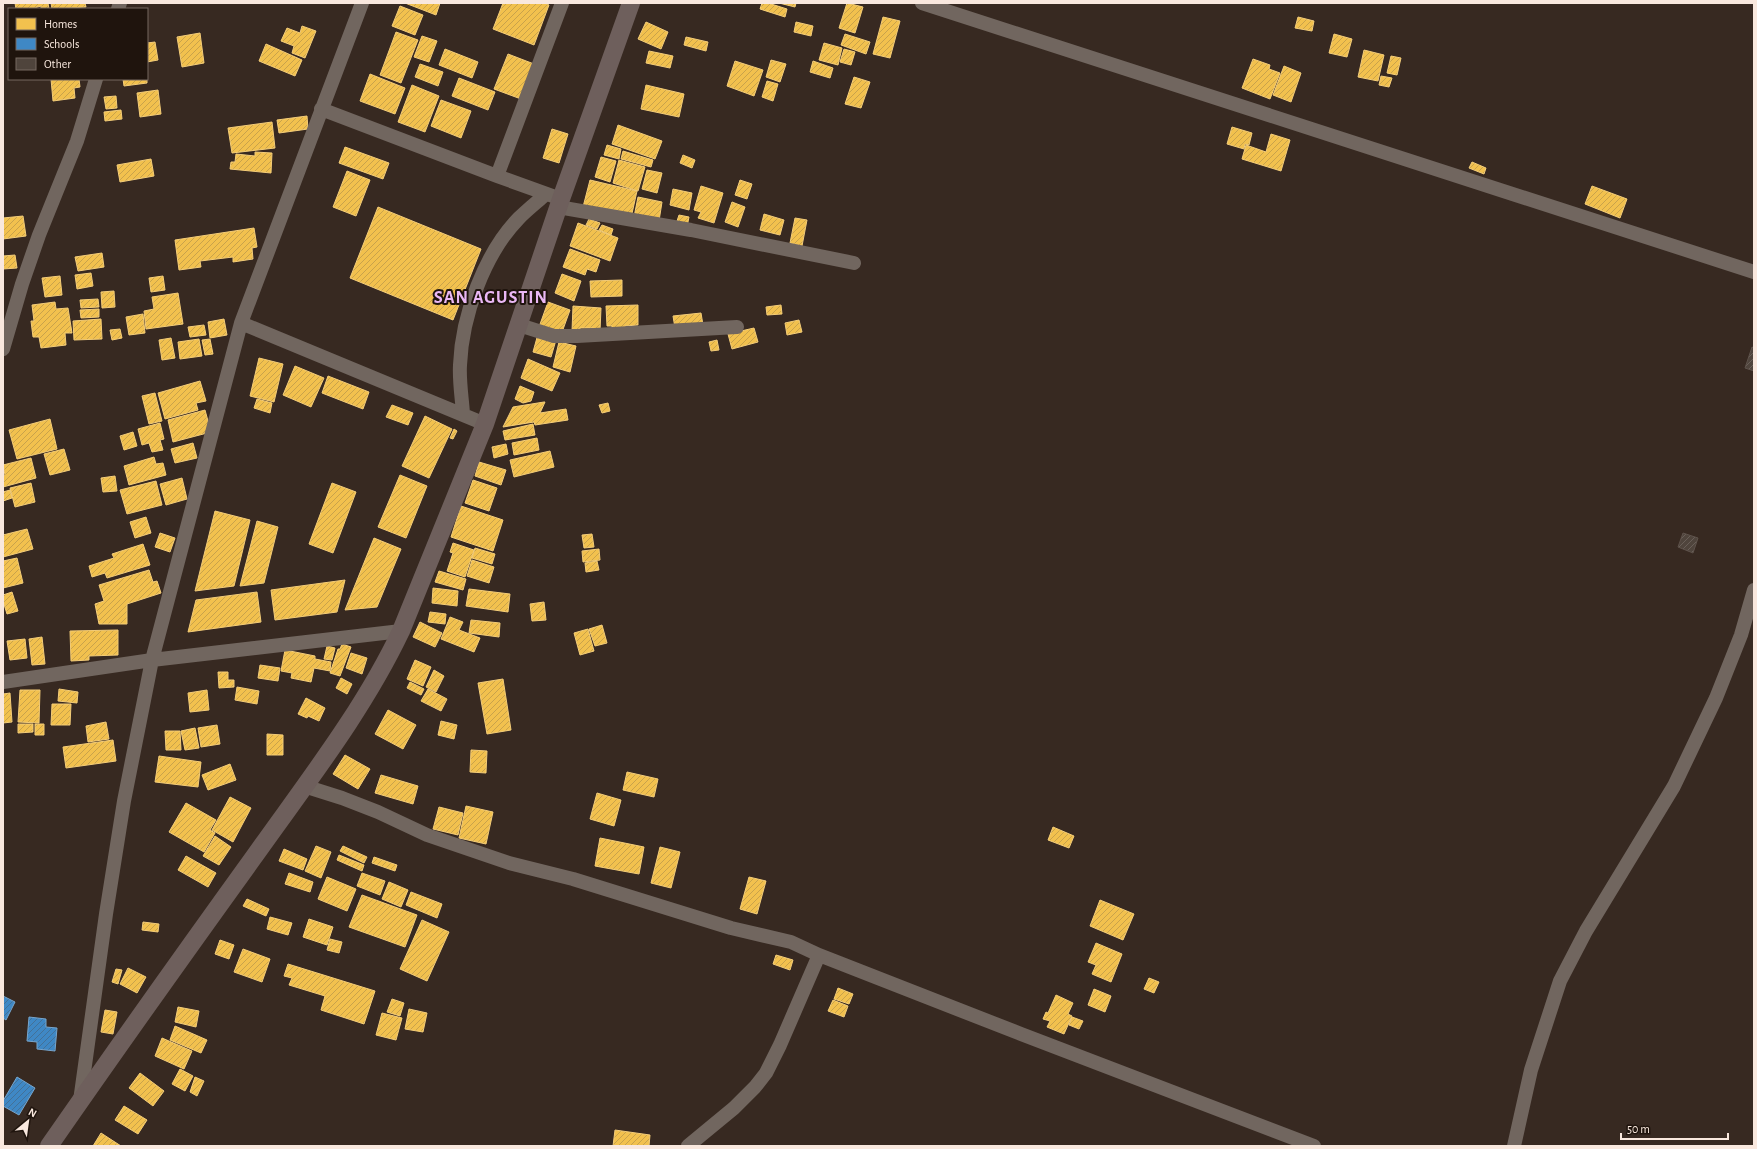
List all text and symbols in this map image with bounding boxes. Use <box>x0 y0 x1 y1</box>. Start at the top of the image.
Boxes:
legend <box>8 8 148 80</box>
text: Homes <box>44 18 77 30</box>
text: Schools <box>44 38 79 50</box>
text: Other <box>44 58 71 70</box>
district label: SAN AGUSTIN <box>434 289 548 307</box>
north arrow <box>8 1101 48 1141</box>
text: N <box>27 1106 39 1119</box>
scale bar <box>1621 1115 1728 1141</box>
text: 50 m <box>1627 1123 1650 1135</box>

